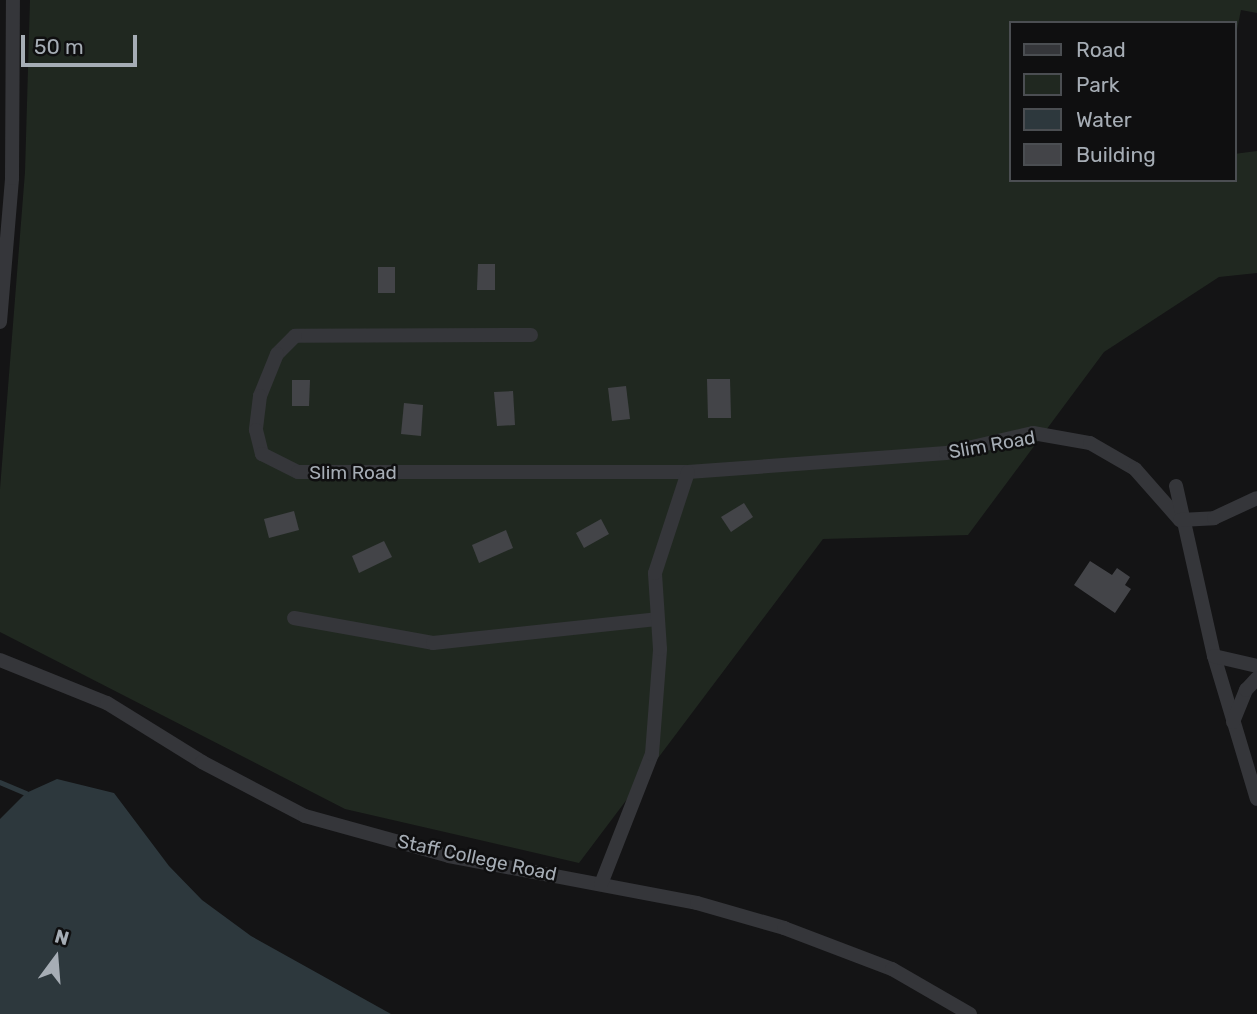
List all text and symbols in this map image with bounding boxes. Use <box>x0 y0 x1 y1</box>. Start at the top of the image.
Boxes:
scale bar <box>24 21 140 65</box>
legend <box>1009 21 1236 182</box>
text: 50 m <box>34 34 84 59</box>
text: Road <box>1076 37 1126 62</box>
text: Park <box>1076 72 1120 97</box>
text: Water <box>1076 107 1132 132</box>
text: Building <box>1076 142 1156 167</box>
street label: Slim Road <box>947 426 1037 464</box>
street label: Slim Road <box>309 462 397 484</box>
street label: Staff College Road <box>395 830 559 886</box>
north arrow <box>21 923 91 993</box>
text: N <box>52 924 72 950</box>

